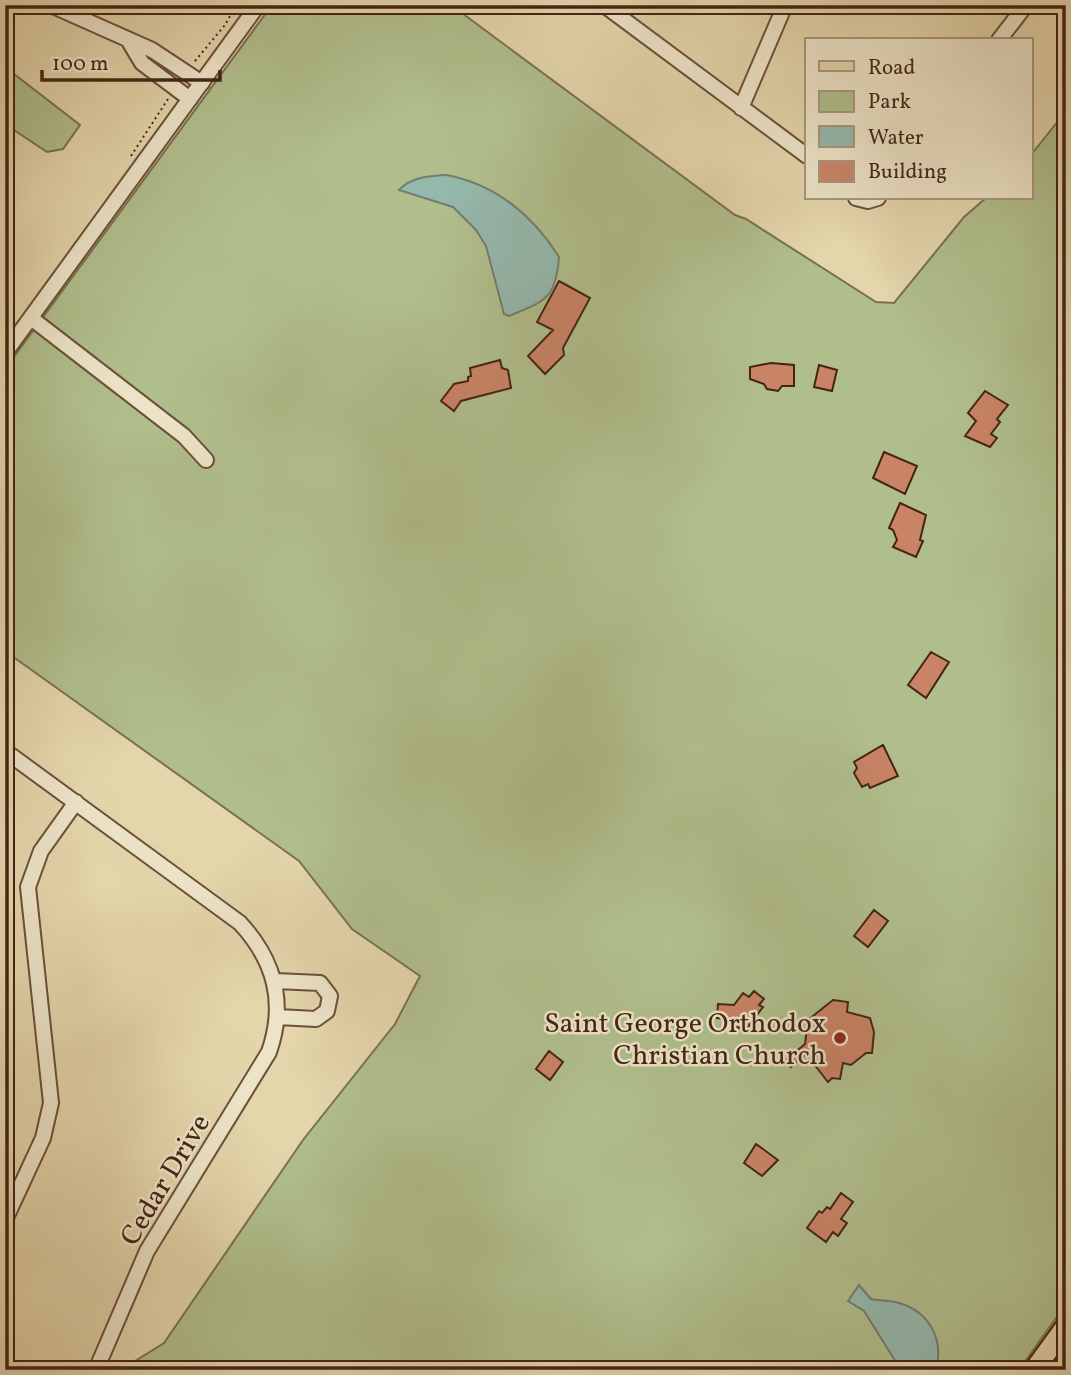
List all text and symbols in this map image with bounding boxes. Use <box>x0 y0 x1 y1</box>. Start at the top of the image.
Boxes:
scale bar <box>42 38 220 82</box>
legend <box>805 38 1032 200</box>
text: 100 m <box>52 50 109 79</box>
text: Road <box>868 54 915 83</box>
text: Park <box>868 88 911 117</box>
text: Water <box>868 124 924 153</box>
text: Building <box>868 158 947 187</box>
place label: Saint George Orthodox Christian Church <box>544 1005 826 1076</box>
marker: Saint George Orthodox Christian Church <box>832 1030 848 1046</box>
street label: Cedar Drive <box>112 1107 221 1253</box>

